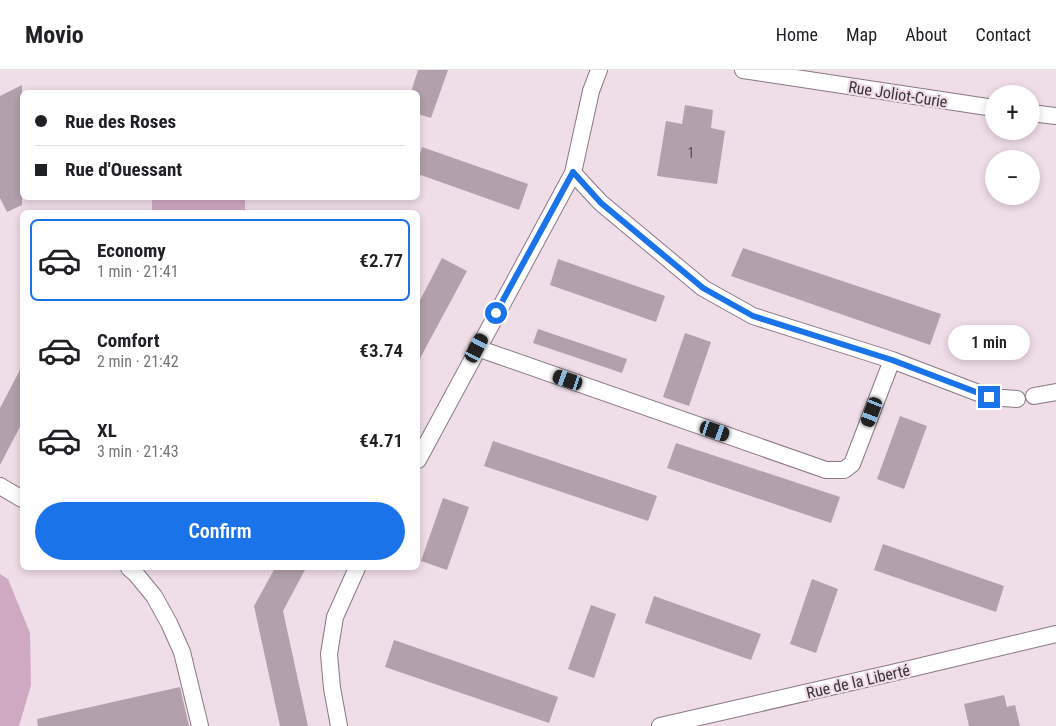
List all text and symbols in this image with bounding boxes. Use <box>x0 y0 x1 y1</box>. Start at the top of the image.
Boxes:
text: Movio <box>25 21 84 49</box>
text: Home <box>776 24 818 45</box>
text: Map <box>846 24 877 45</box>
text: About <box>905 24 947 45</box>
text: Contact <box>975 24 1031 45</box>
street label: Rue Joliot-Curie <box>847 77 949 112</box>
map controls <box>985 85 1040 205</box>
button: + <box>985 85 1040 140</box>
text: Rue des Roses <box>65 110 176 133</box>
house number: 1 <box>688 145 694 161</box>
button: − <box>985 150 1040 205</box>
text: Rue d'Ouessant <box>65 158 182 181</box>
icon: car <box>37 238 82 283</box>
text: Economy <box>97 239 166 262</box>
text: €2.77 <box>359 249 403 272</box>
text: 1 min · 21:41 <box>97 262 179 281</box>
route start <box>485 302 507 324</box>
callout: 1 min <box>948 325 1030 360</box>
icon: car <box>37 328 82 373</box>
text: Comfort <box>97 329 160 352</box>
car <box>463 331 490 365</box>
text: 1 min <box>971 333 1007 352</box>
text: €3.74 <box>359 339 403 362</box>
text: 2 min · 21:42 <box>97 352 179 371</box>
car <box>551 368 584 392</box>
route end <box>978 386 1000 408</box>
car <box>859 395 884 429</box>
icon: car <box>37 418 82 463</box>
text: XL <box>97 419 117 442</box>
car <box>698 419 731 443</box>
text: €4.71 <box>359 429 403 452</box>
text: 3 min · 21:43 <box>97 442 179 461</box>
button: Confirm <box>35 502 405 560</box>
street label: Rue de la Liberté <box>804 660 912 703</box>

